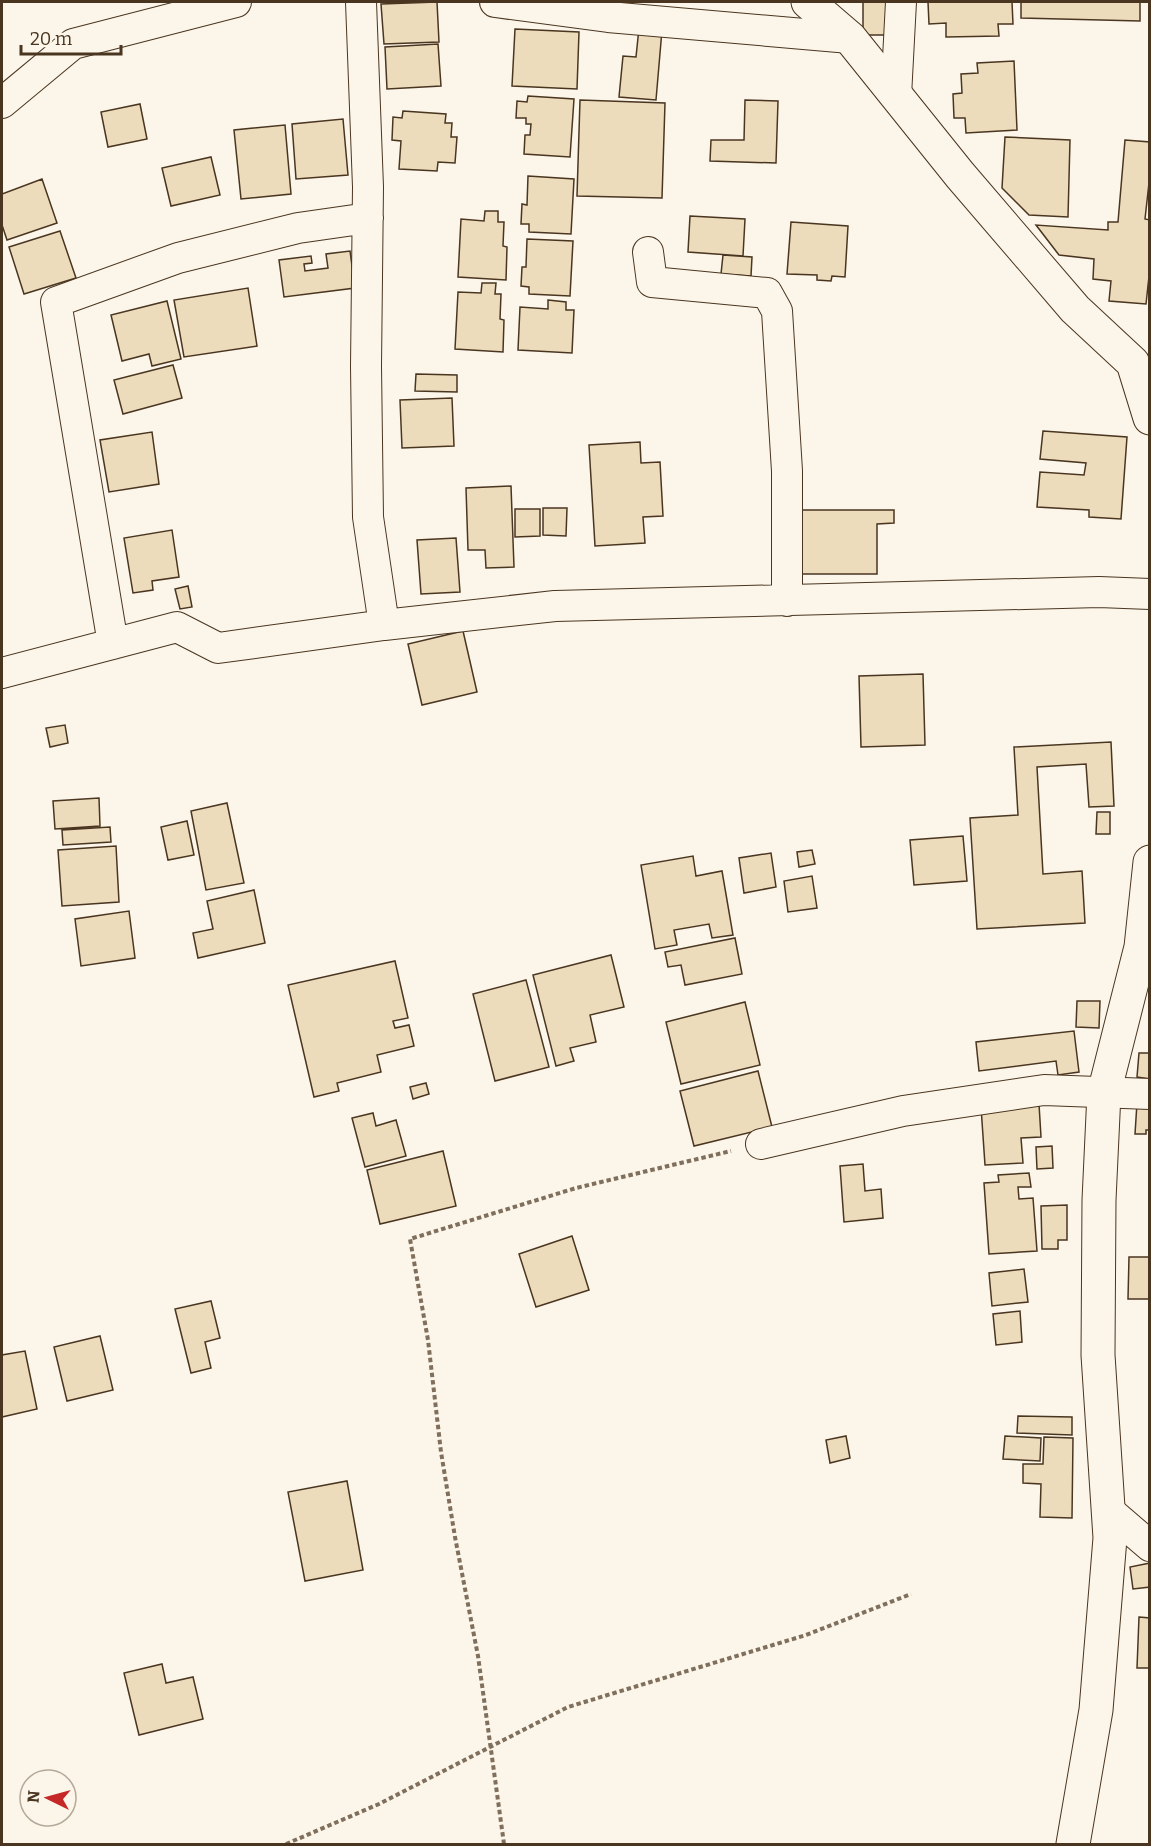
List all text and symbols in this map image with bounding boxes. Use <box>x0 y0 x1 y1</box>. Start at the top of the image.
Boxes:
scale bar <box>21 18 122 56</box>
text: 20 m <box>30 28 72 50</box>
north arrow <box>18 1768 78 1828</box>
text: N <box>24 1790 44 1804</box>

